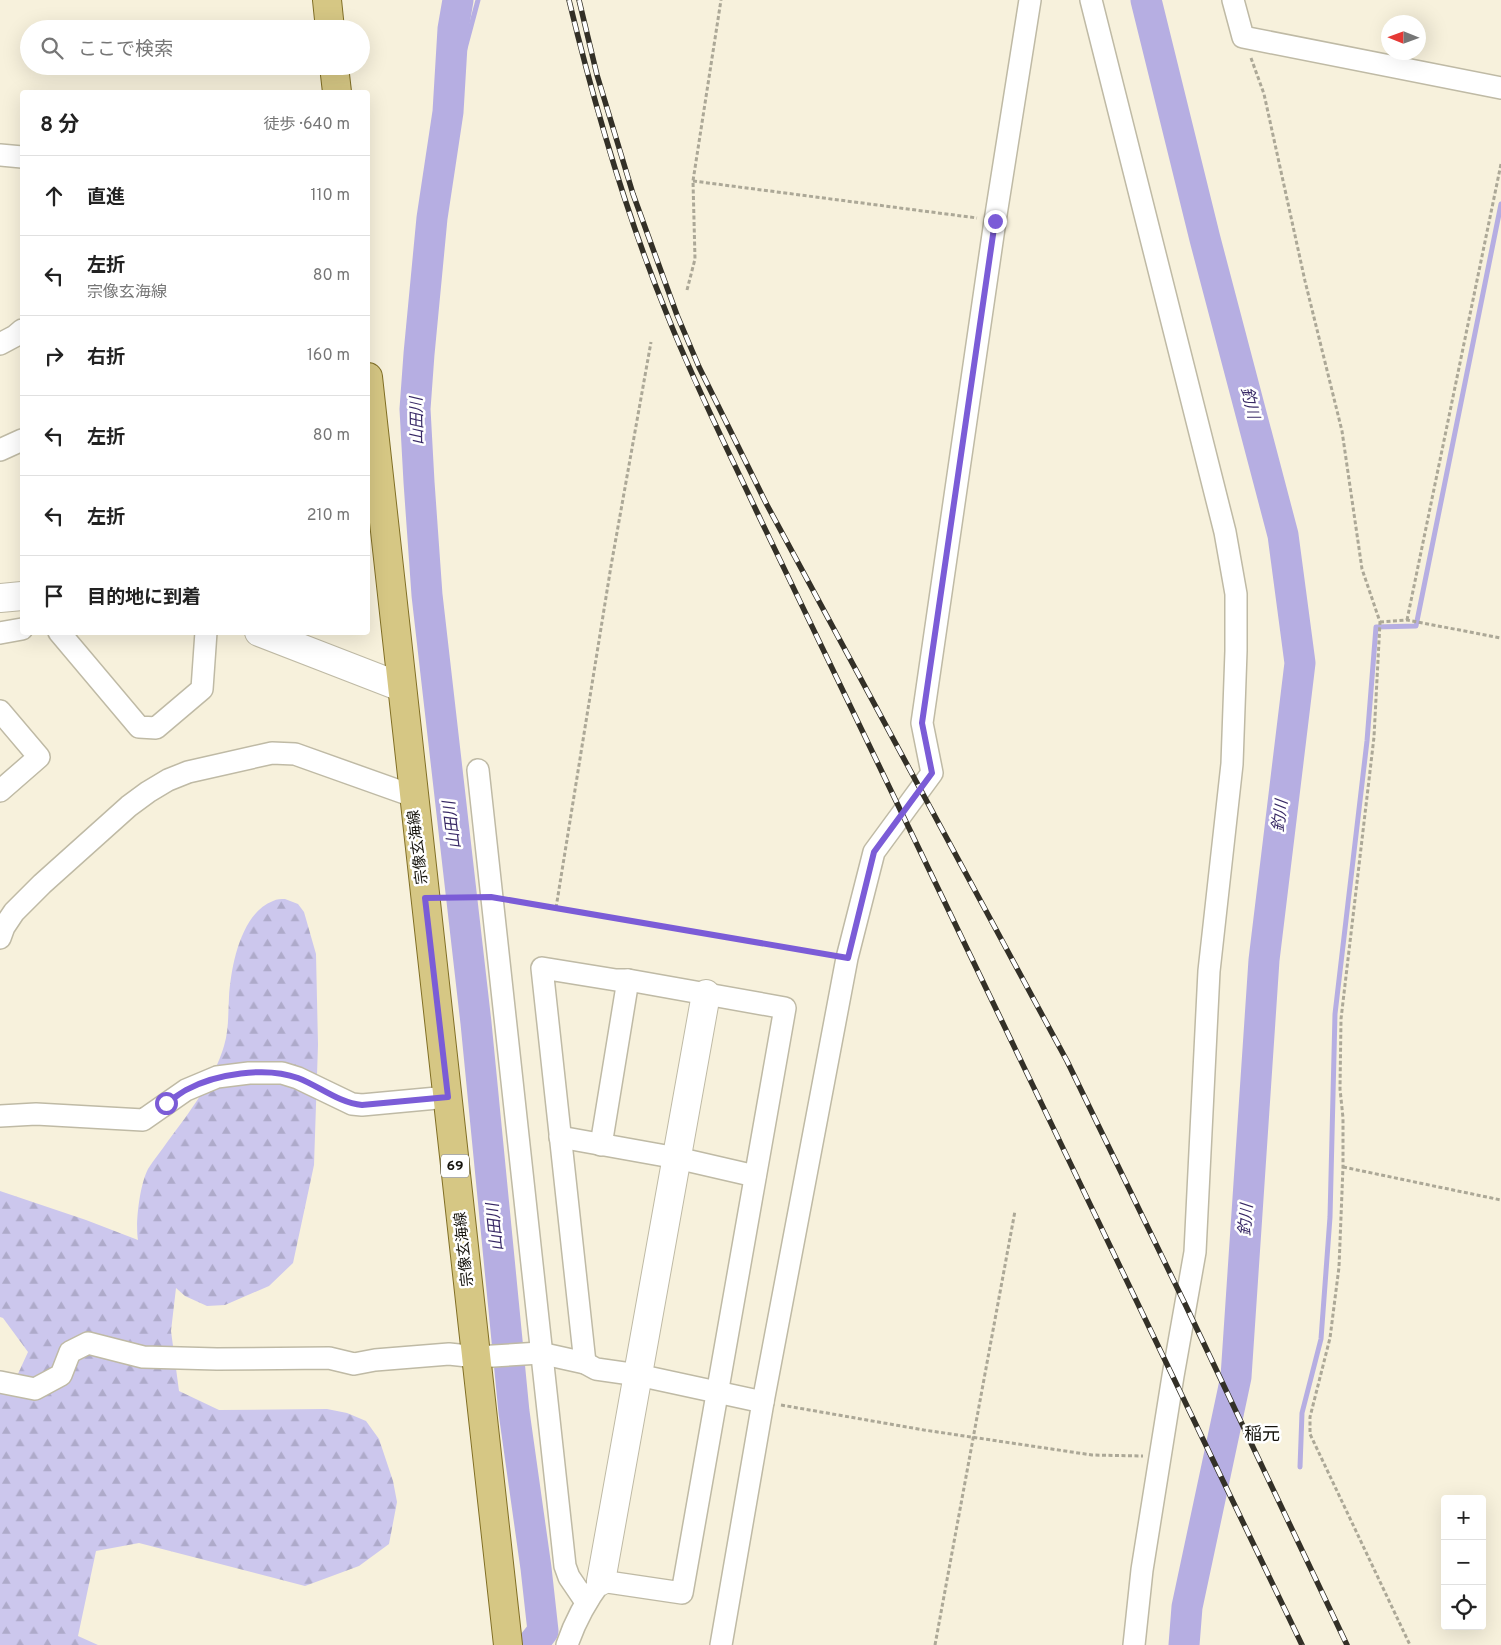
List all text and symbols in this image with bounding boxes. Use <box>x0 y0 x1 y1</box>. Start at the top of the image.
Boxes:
north arrow <box>1381 15 1426 60</box>
search box <box>20 20 370 75</box>
icon: search <box>38 34 66 62</box>
text: ここで検索 <box>78 38 173 62</box>
text: 8 分 <box>40 112 79 139</box>
text: 徒歩 · 640 m <box>263 115 350 135</box>
icon: ahead <box>40 182 68 210</box>
text: 直進 <box>87 186 125 210</box>
text: 110 m <box>310 186 350 206</box>
route end <box>984 210 1007 233</box>
text: 左折 <box>87 254 125 278</box>
icon: left <box>40 262 68 290</box>
text: 80 m <box>313 266 350 286</box>
text: 宗像玄海線 <box>87 283 167 303</box>
icon: right <box>40 342 68 370</box>
text: 右折 <box>87 346 125 370</box>
text: 160 m <box>307 346 350 366</box>
water label: 釣川 <box>1235 385 1263 423</box>
water label: 山田川 <box>408 395 428 445</box>
icon: left <box>40 422 68 450</box>
text: 左折 <box>87 426 125 450</box>
text: 80 m <box>313 426 350 446</box>
icon: left <box>40 502 68 530</box>
text: 左折 <box>87 506 125 530</box>
text: 210 m <box>307 506 350 526</box>
icon: arrive <box>40 582 68 610</box>
text: 目的地に到着 <box>87 586 201 610</box>
water label: 釣川 <box>1269 797 1293 833</box>
water label: 山田川 <box>440 798 466 850</box>
street label: 宗像玄海線 <box>405 809 433 885</box>
route start <box>155 1092 178 1115</box>
road number: 69 <box>441 1154 469 1178</box>
water label: 山田川 <box>483 1200 508 1252</box>
water label: 釣川 <box>1236 1201 1258 1237</box>
street label: 宗像玄海線 <box>452 1211 478 1287</box>
district label: 稲元 <box>1244 1424 1280 1447</box>
map controls <box>1441 1495 1486 1630</box>
button: + <box>1441 1495 1486 1540</box>
button: − <box>1441 1540 1486 1585</box>
button: locate <box>1441 1585 1486 1630</box>

